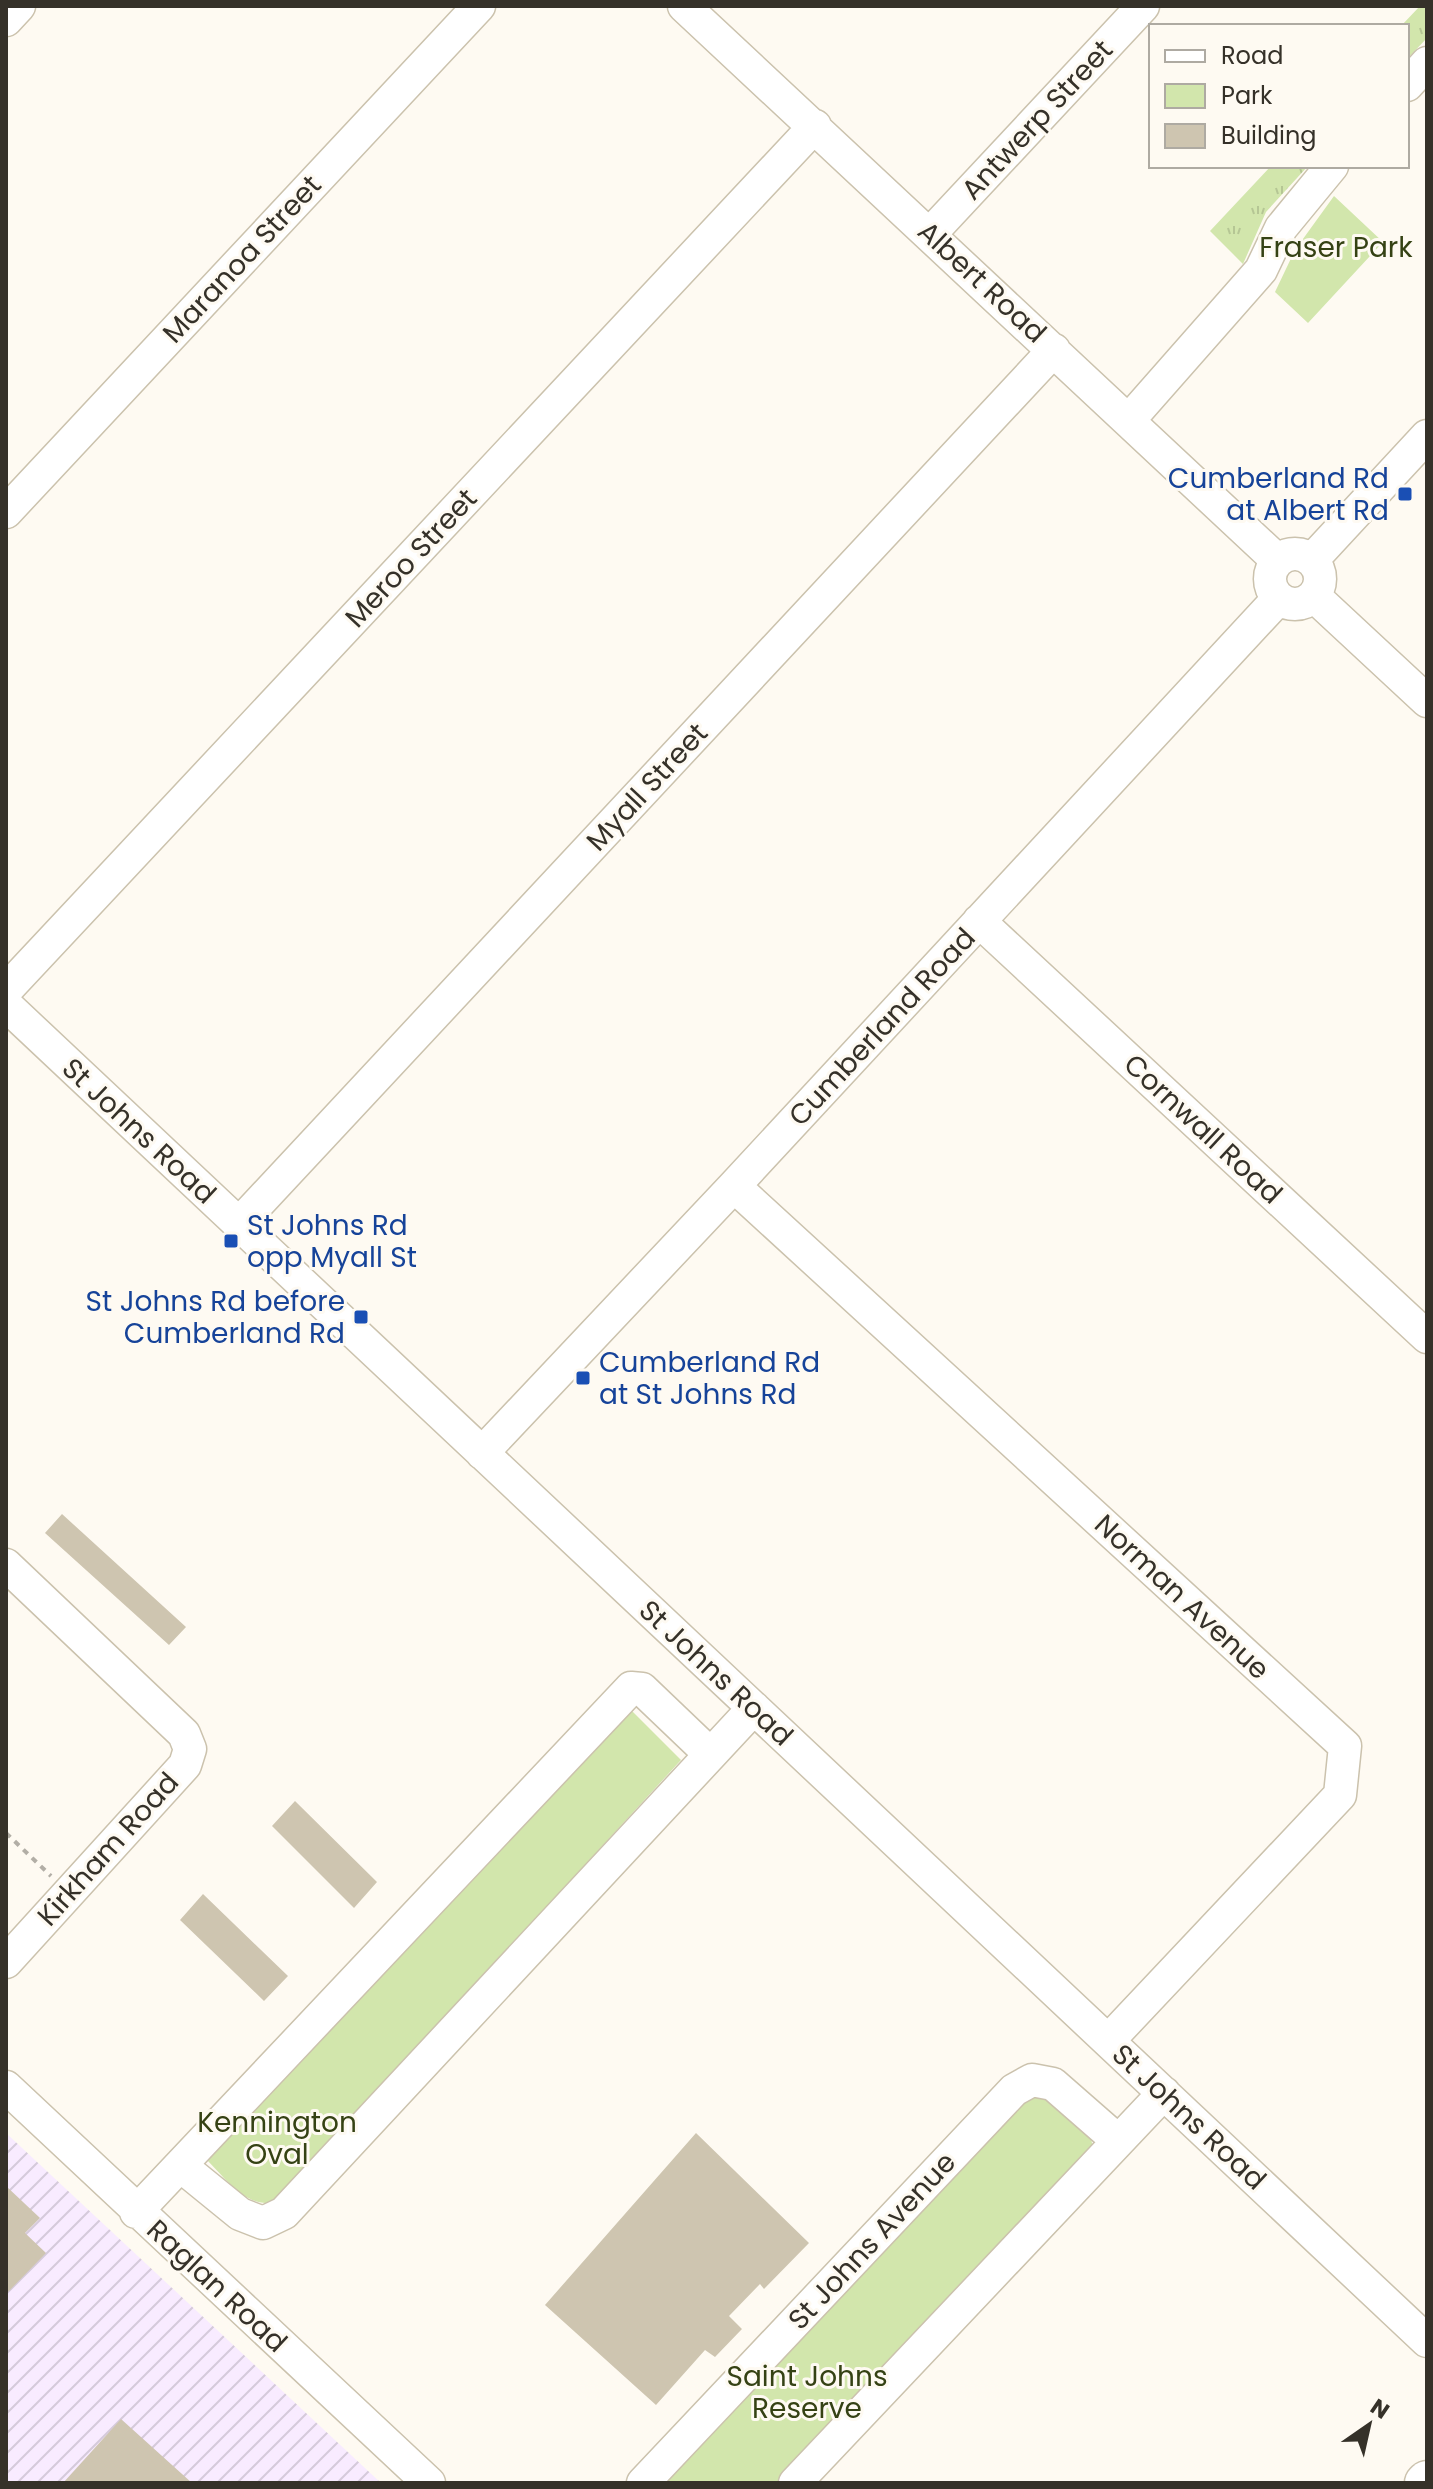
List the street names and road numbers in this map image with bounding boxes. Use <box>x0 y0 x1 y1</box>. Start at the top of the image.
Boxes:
street label: Antwerp Street <box>952 31 1122 209</box>
street label: Maranoa Street <box>154 166 330 352</box>
street label: Albert Road <box>909 212 1055 352</box>
street label: Meroo Street <box>336 480 486 636</box>
street label: Myall Street <box>577 714 717 860</box>
street label: Cumberland Road <box>780 919 984 1135</box>
street label: Cornwall Road <box>1115 1045 1291 1213</box>
street label: St Johns Road <box>53 1049 225 1213</box>
street label: Norman Avenue <box>1086 1506 1278 1688</box>
street label: St Johns Road <box>630 1591 802 1755</box>
street label: Kirkham Road <box>28 1764 188 1934</box>
street label: St Johns Road <box>1103 2035 1275 2199</box>
street label: St Johns Avenue <box>779 2144 965 2338</box>
street label: Raglan Road <box>138 2211 296 2361</box>

